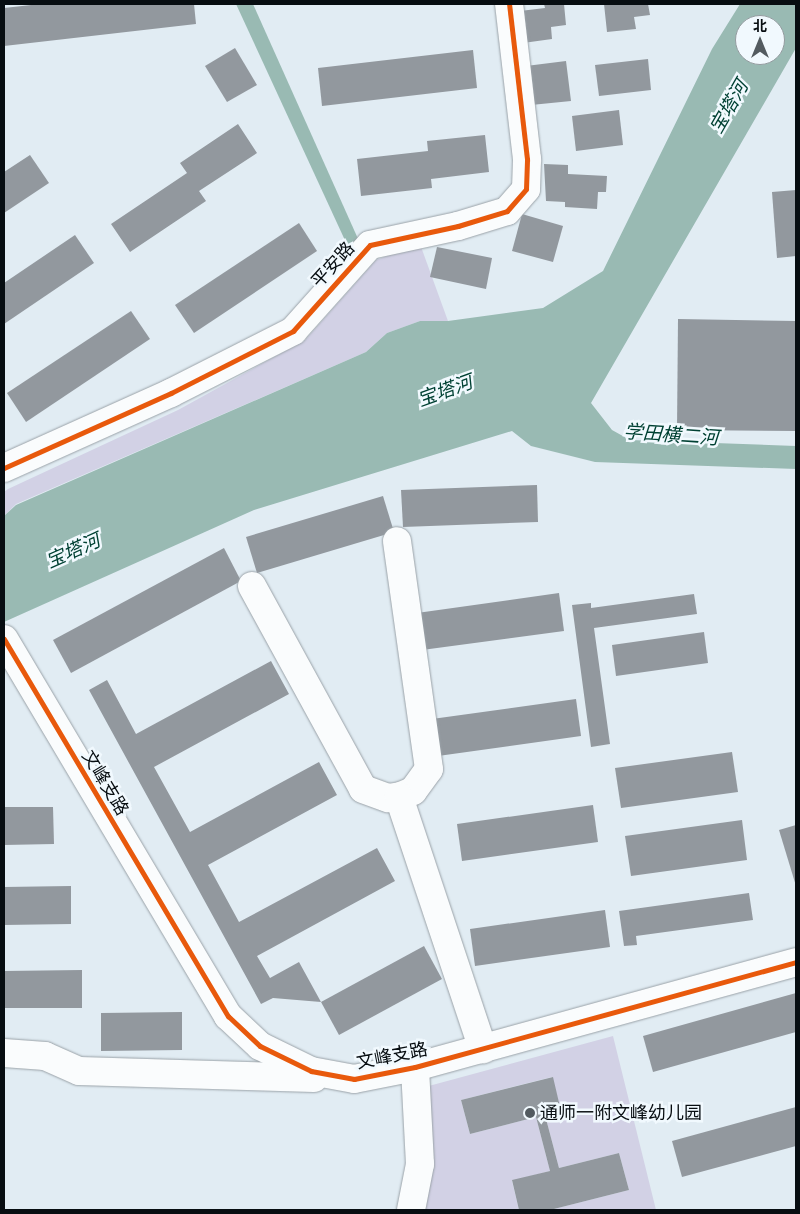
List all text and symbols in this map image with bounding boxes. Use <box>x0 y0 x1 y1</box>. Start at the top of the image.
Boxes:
north arrow <box>735 15 785 65</box>
text: 北 <box>753 17 767 35</box>
water label: 宝塔河 <box>705 77 753 137</box>
street label: 平安路 <box>307 238 359 292</box>
water label: 宝塔河 <box>414 371 476 411</box>
water label: 学田横二河 <box>623 420 719 450</box>
water label: 宝塔河 <box>42 529 104 573</box>
street label: 文峰支路 <box>77 747 133 819</box>
street label: 文峰支路 <box>355 1039 429 1073</box>
place label: 通师一附文峰幼儿园 <box>540 1102 702 1124</box>
marker: 通师一附文峰幼儿园 <box>524 1107 536 1119</box>

